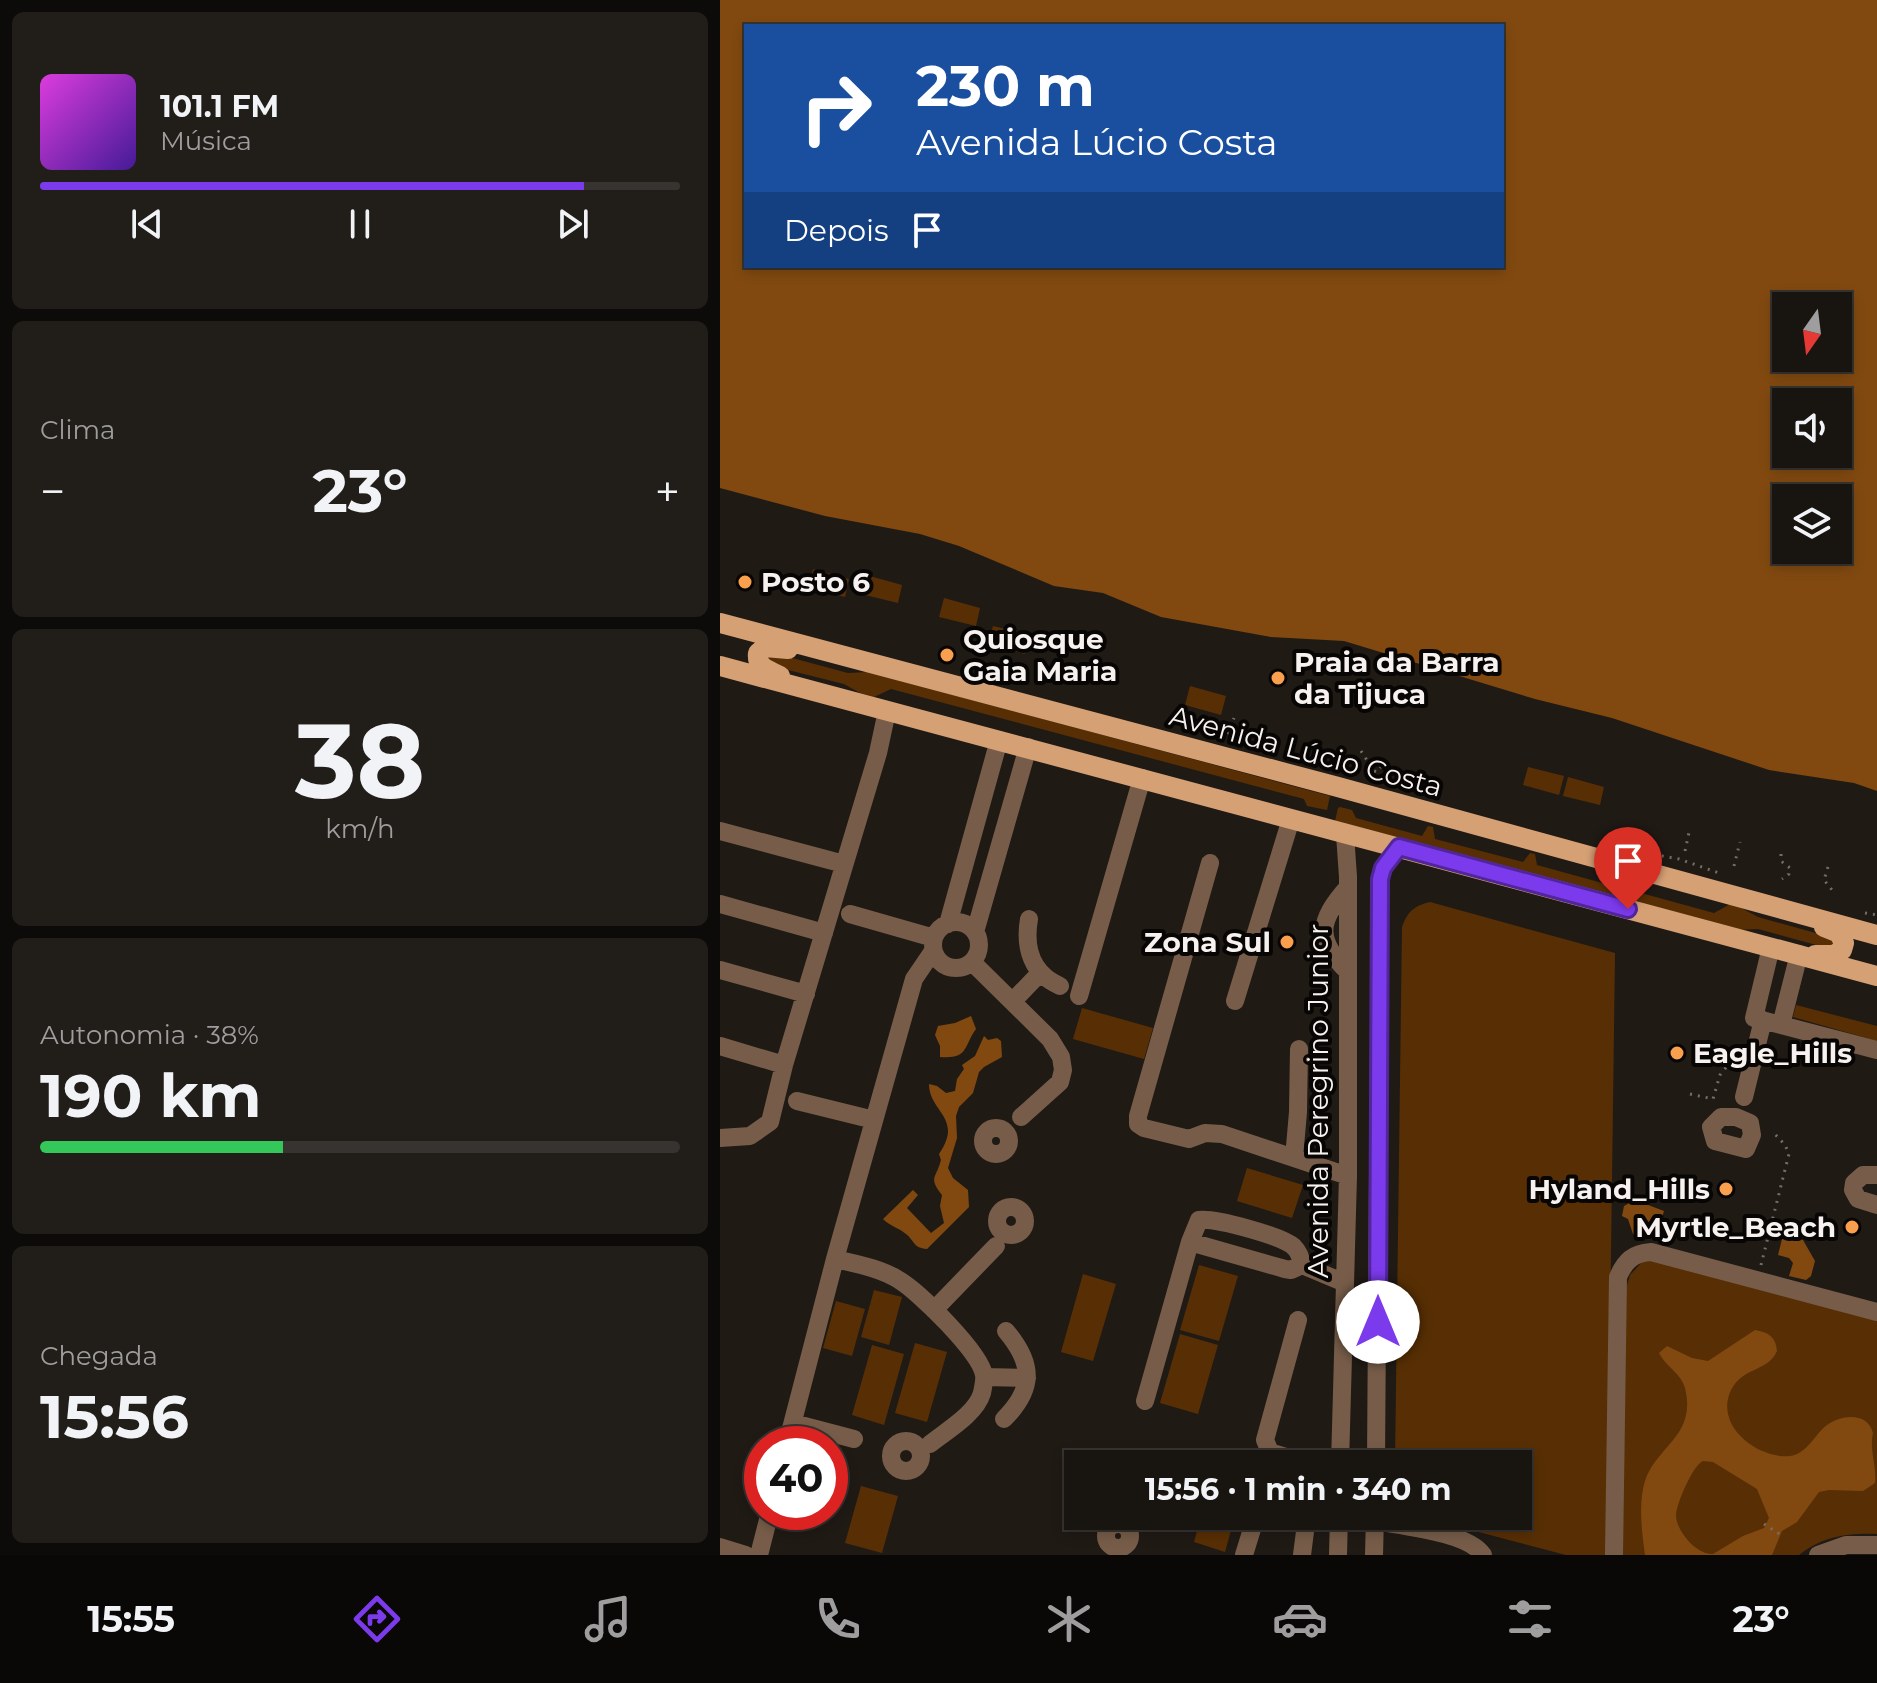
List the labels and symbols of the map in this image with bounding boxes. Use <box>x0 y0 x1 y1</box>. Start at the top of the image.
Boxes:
north arrow <box>1772 292 1852 372</box>
place label: Posto 6 <box>761 565 870 599</box>
marker: Posto 6 <box>736 573 754 591</box>
place label: Quiosque Gaia Maria <box>963 622 1117 688</box>
place label: Praia da Barra da Tijuca <box>1294 645 1500 711</box>
marker: Quiosque Gaia Maria <box>938 646 956 664</box>
marker: Praia da Barra da Tijuca <box>1269 669 1287 687</box>
street label: Avenida Lúcio Costa <box>1166 698 1446 804</box>
pin <box>1594 827 1662 909</box>
street label: Avenida Peregrino Junior <box>1301 924 1335 1278</box>
place label: Zona Sul <box>1144 925 1271 959</box>
marker: Zona Sul <box>1278 933 1296 951</box>
place label: Eagle_Hills <box>1693 1036 1852 1070</box>
marker: Eagle_Hills <box>1668 1044 1686 1062</box>
place label: Hyland_Hills <box>1528 1172 1710 1206</box>
marker: Hyland_Hills <box>1717 1180 1735 1198</box>
place label: Myrtle_Beach <box>1635 1210 1836 1244</box>
marker: Myrtle_Beach <box>1843 1218 1861 1236</box>
position arrow <box>1336 1280 1420 1364</box>
speed limit sign: 40 <box>744 1426 848 1530</box>

